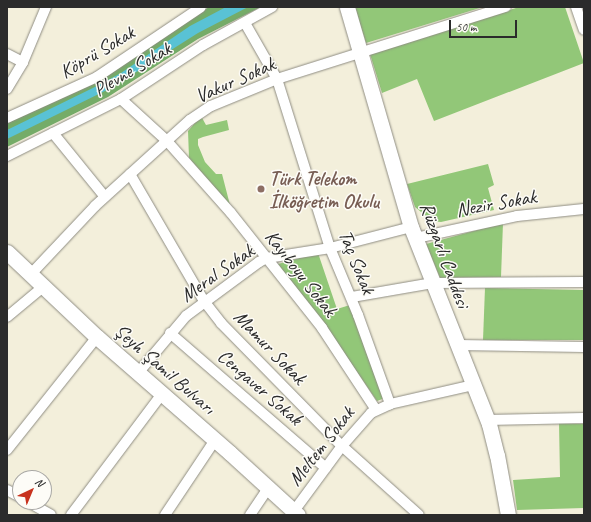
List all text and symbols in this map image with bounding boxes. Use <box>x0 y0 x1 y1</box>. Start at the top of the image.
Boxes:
scale bar <box>451 12 519 38</box>
text: 50 m <box>456 19 476 35</box>
street label: Köprü Sokak <box>55 20 139 84</box>
street label: Plevne Sokak <box>89 37 175 101</box>
street label: Vakur Sokak <box>192 52 278 108</box>
place label: Türk Telekom İlköğretim Okulu <box>269 166 379 213</box>
marker: Türk Telekom İlköğretim Okulu <box>256 184 266 194</box>
street label: Nezir Sokak <box>455 184 537 222</box>
street label: Rüzgarlı Caddesi <box>415 199 475 311</box>
street label: Kayıboyu Sokak <box>260 225 342 321</box>
street label: Taç Sokak <box>333 226 381 298</box>
street label: Meral Sokak <box>176 239 258 307</box>
street label: Mamur Sokak <box>229 305 311 389</box>
street label: Şeyh Şamil Bulvarı <box>110 319 220 419</box>
street label: Cengaver Sokak <box>213 344 307 430</box>
street label: Meltem Sokak <box>283 402 359 490</box>
north arrow <box>12 470 52 510</box>
text: N <box>32 475 47 489</box>

